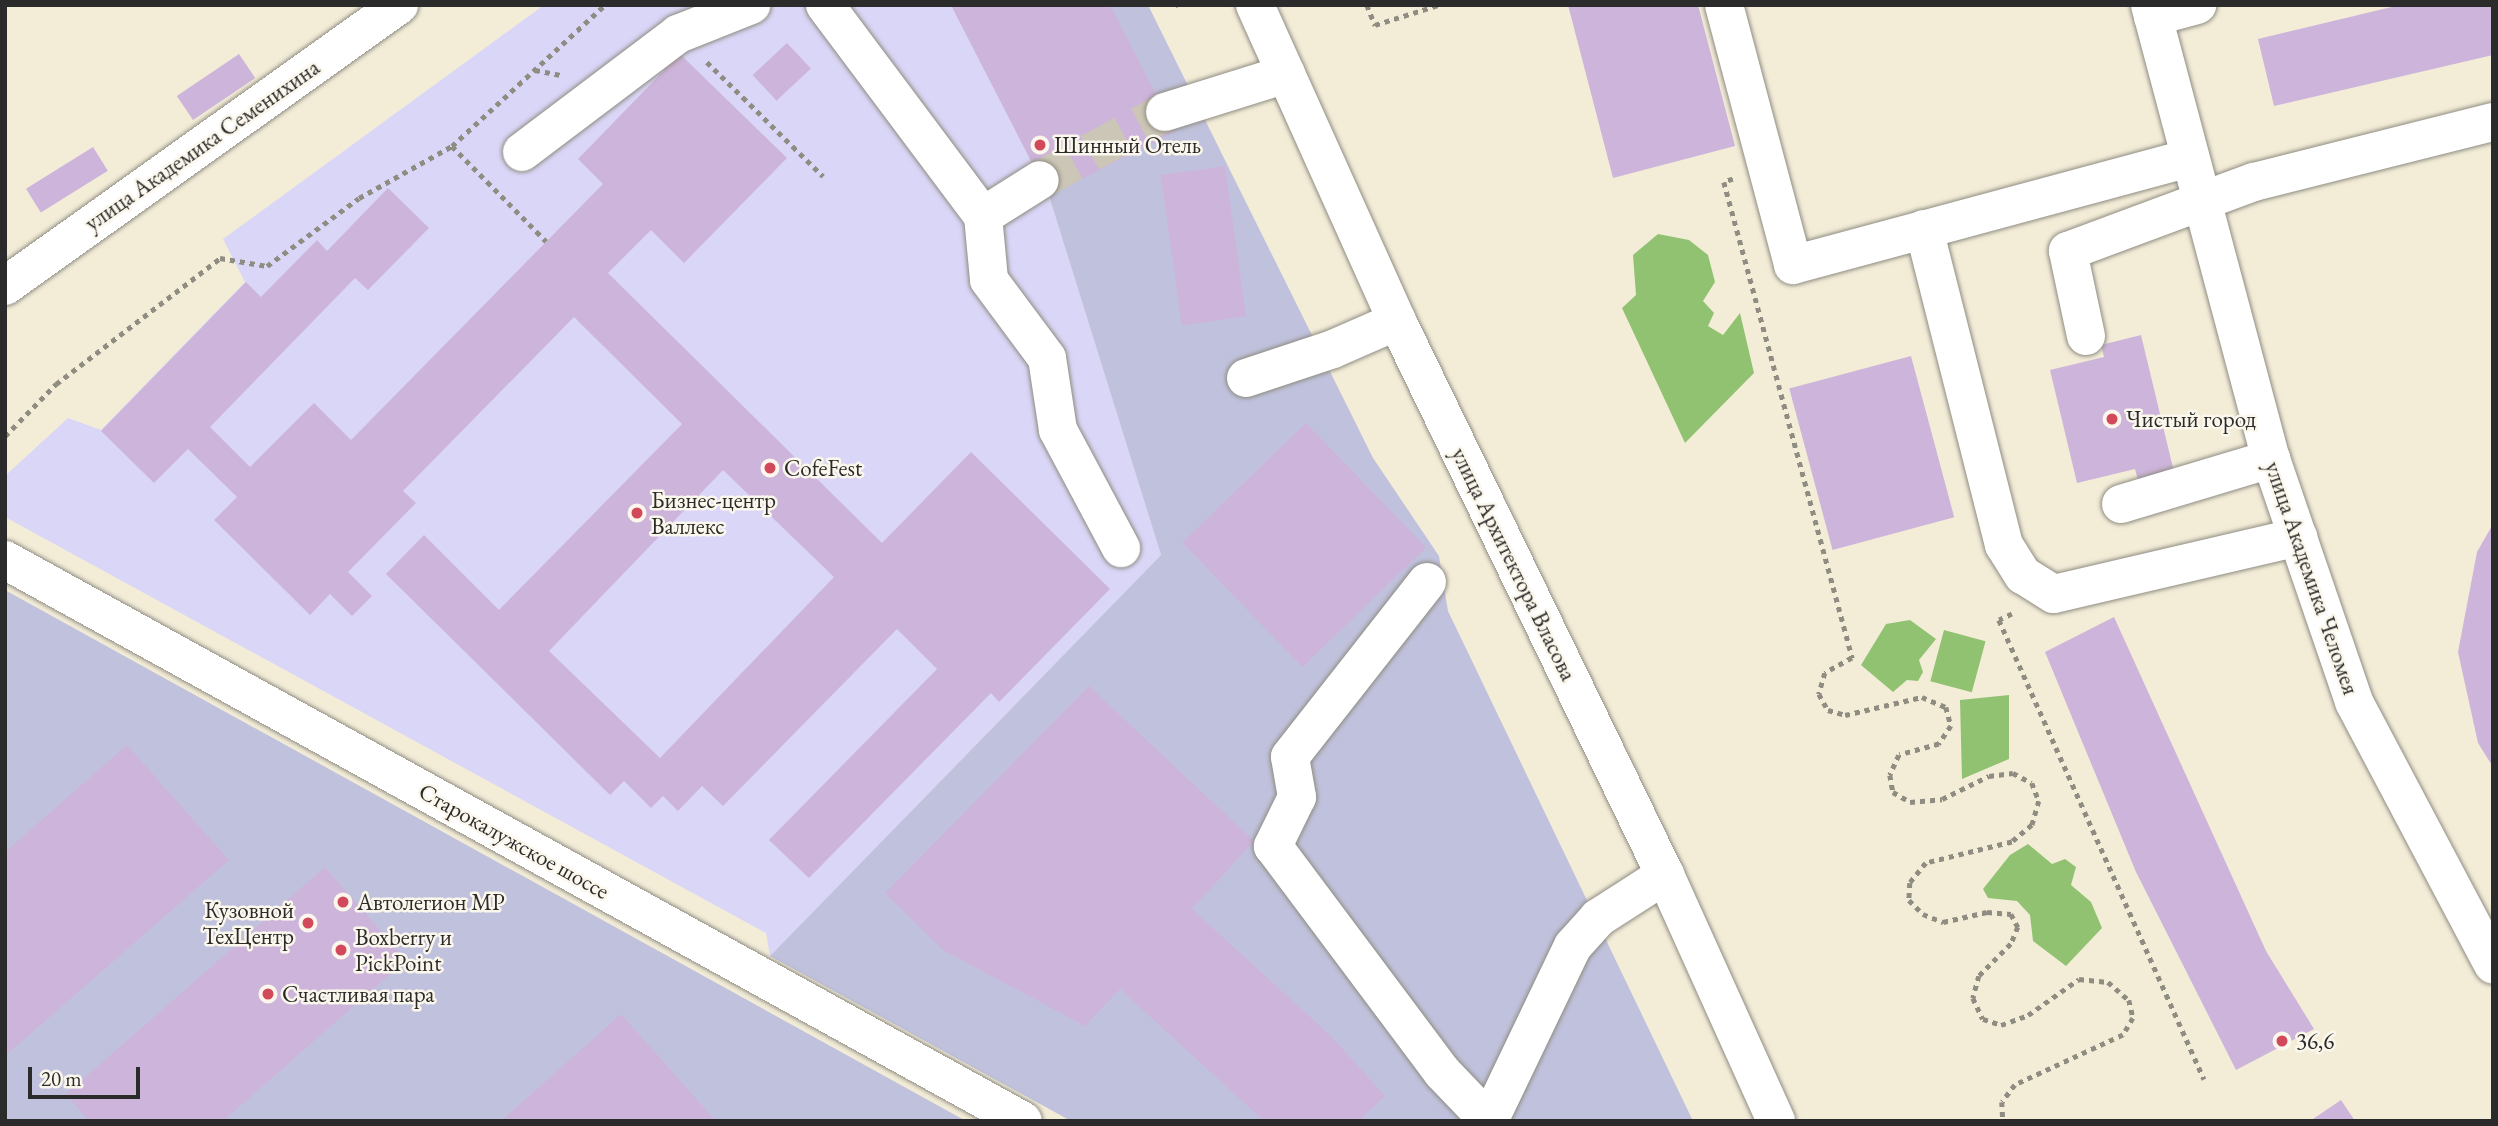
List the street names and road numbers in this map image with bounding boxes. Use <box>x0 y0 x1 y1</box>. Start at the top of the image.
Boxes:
street label: улица Академика Семенихина <box>79 53 325 237</box>
street label: улица Архитектора Власова <box>1446 443 1582 685</box>
street label: улица Академика Челомея <box>2259 458 2365 698</box>
street label: Старокалужское шоссе <box>414 777 614 905</box>

